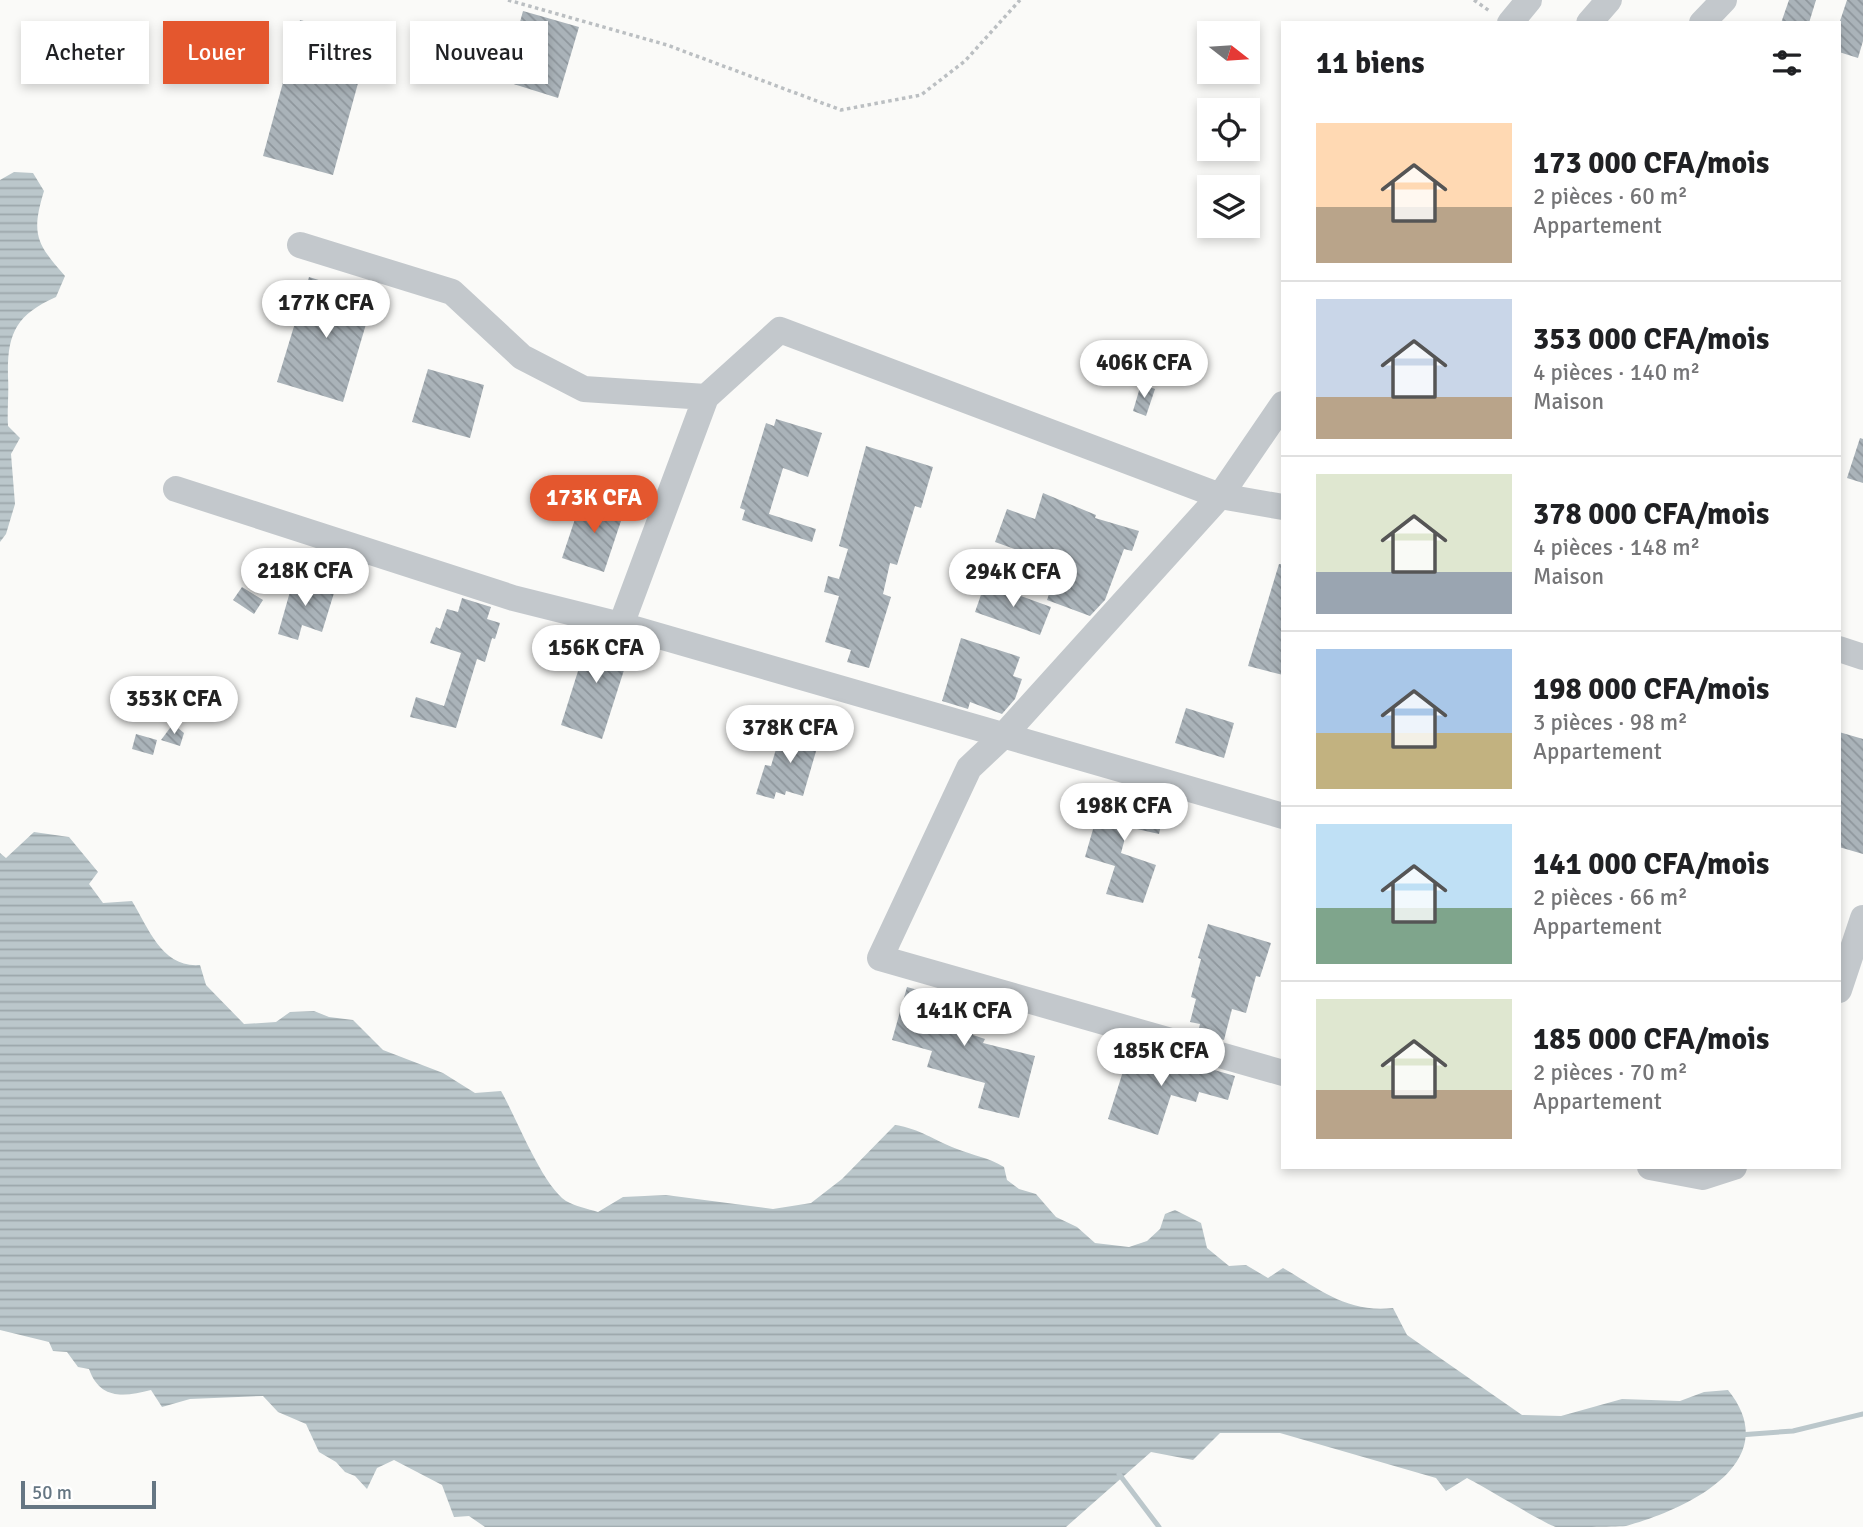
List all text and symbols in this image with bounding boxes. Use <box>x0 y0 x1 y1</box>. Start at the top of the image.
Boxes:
chip: Acheter <box>21 21 149 84</box>
chip: Louer <box>163 21 269 84</box>
chip: Filtres <box>283 21 396 84</box>
chip: Nouveau <box>410 21 548 84</box>
north arrow <box>1197 21 1260 84</box>
map controls <box>1197 21 1260 238</box>
icon: filters <box>1768 44 1806 82</box>
text: 11 biens <box>1316 45 1425 82</box>
button: locate <box>1197 98 1260 161</box>
text: 173 000 CFA/mois <box>1533 145 1769 182</box>
icon: home <box>1372 151 1456 235</box>
button: layers <box>1197 175 1260 238</box>
text: 2 pièces · 60 m² <box>1533 182 1688 211</box>
text: Appartement <box>1533 211 1662 240</box>
pin: 177K CFA <box>254 280 398 340</box>
text: 177K CFA <box>278 288 374 317</box>
text: 353 000 CFA/mois <box>1533 321 1769 358</box>
icon: home <box>1372 327 1456 411</box>
pin: 406K CFA <box>1072 340 1216 400</box>
text: 406K CFA <box>1096 348 1192 377</box>
text: 4 pièces · 140 m² <box>1533 358 1700 387</box>
text: Maison <box>1533 387 1604 416</box>
pin: 173K CFA <box>522 476 666 535</box>
text: 173K CFA <box>546 483 642 512</box>
text: 378 000 CFA/mois <box>1533 496 1769 533</box>
icon: home <box>1372 502 1456 586</box>
text: 4 pièces · 148 m² <box>1533 533 1700 562</box>
pin: 218K CFA <box>233 548 377 608</box>
pin: 294K CFA <box>941 550 1085 609</box>
text: 218K CFA <box>257 556 353 585</box>
text: 294K CFA <box>965 557 1061 586</box>
text: Maison <box>1533 562 1604 591</box>
pin: 156K CFA <box>524 626 668 685</box>
text: 156K CFA <box>548 633 644 662</box>
text: 198 000 CFA/mois <box>1533 671 1769 708</box>
pin: 353K CFA <box>102 676 246 736</box>
icon: home <box>1372 677 1456 761</box>
text: 353K CFA <box>126 684 222 713</box>
pin: 378K CFA <box>718 706 862 765</box>
text: 3 pièces · 98 m² <box>1533 708 1688 737</box>
text: 378K CFA <box>742 713 838 742</box>
text: Appartement <box>1533 737 1662 766</box>
pin: 198K CFA <box>1052 784 1196 843</box>
text: 198K CFA <box>1076 791 1172 820</box>
text: 141 000 CFA/mois <box>1533 846 1769 883</box>
icon: home <box>1372 852 1456 936</box>
text: 2 pièces · 66 m² <box>1533 883 1688 912</box>
text: Appartement <box>1533 912 1662 941</box>
pin: 141K CFA <box>892 988 1036 1048</box>
text: 141K CFA <box>916 996 1012 1025</box>
text: 185 000 CFA/mois <box>1533 1021 1769 1058</box>
icon: home <box>1372 1027 1456 1111</box>
pin: 185K CFA <box>1089 1028 1233 1088</box>
text: 185K CFA <box>1113 1036 1209 1065</box>
text: 2 pièces · 70 m² <box>1533 1058 1688 1087</box>
text: Appartement <box>1533 1087 1662 1116</box>
scale bar <box>21 1478 156 1510</box>
text: 50 m <box>32 1481 72 1505</box>

